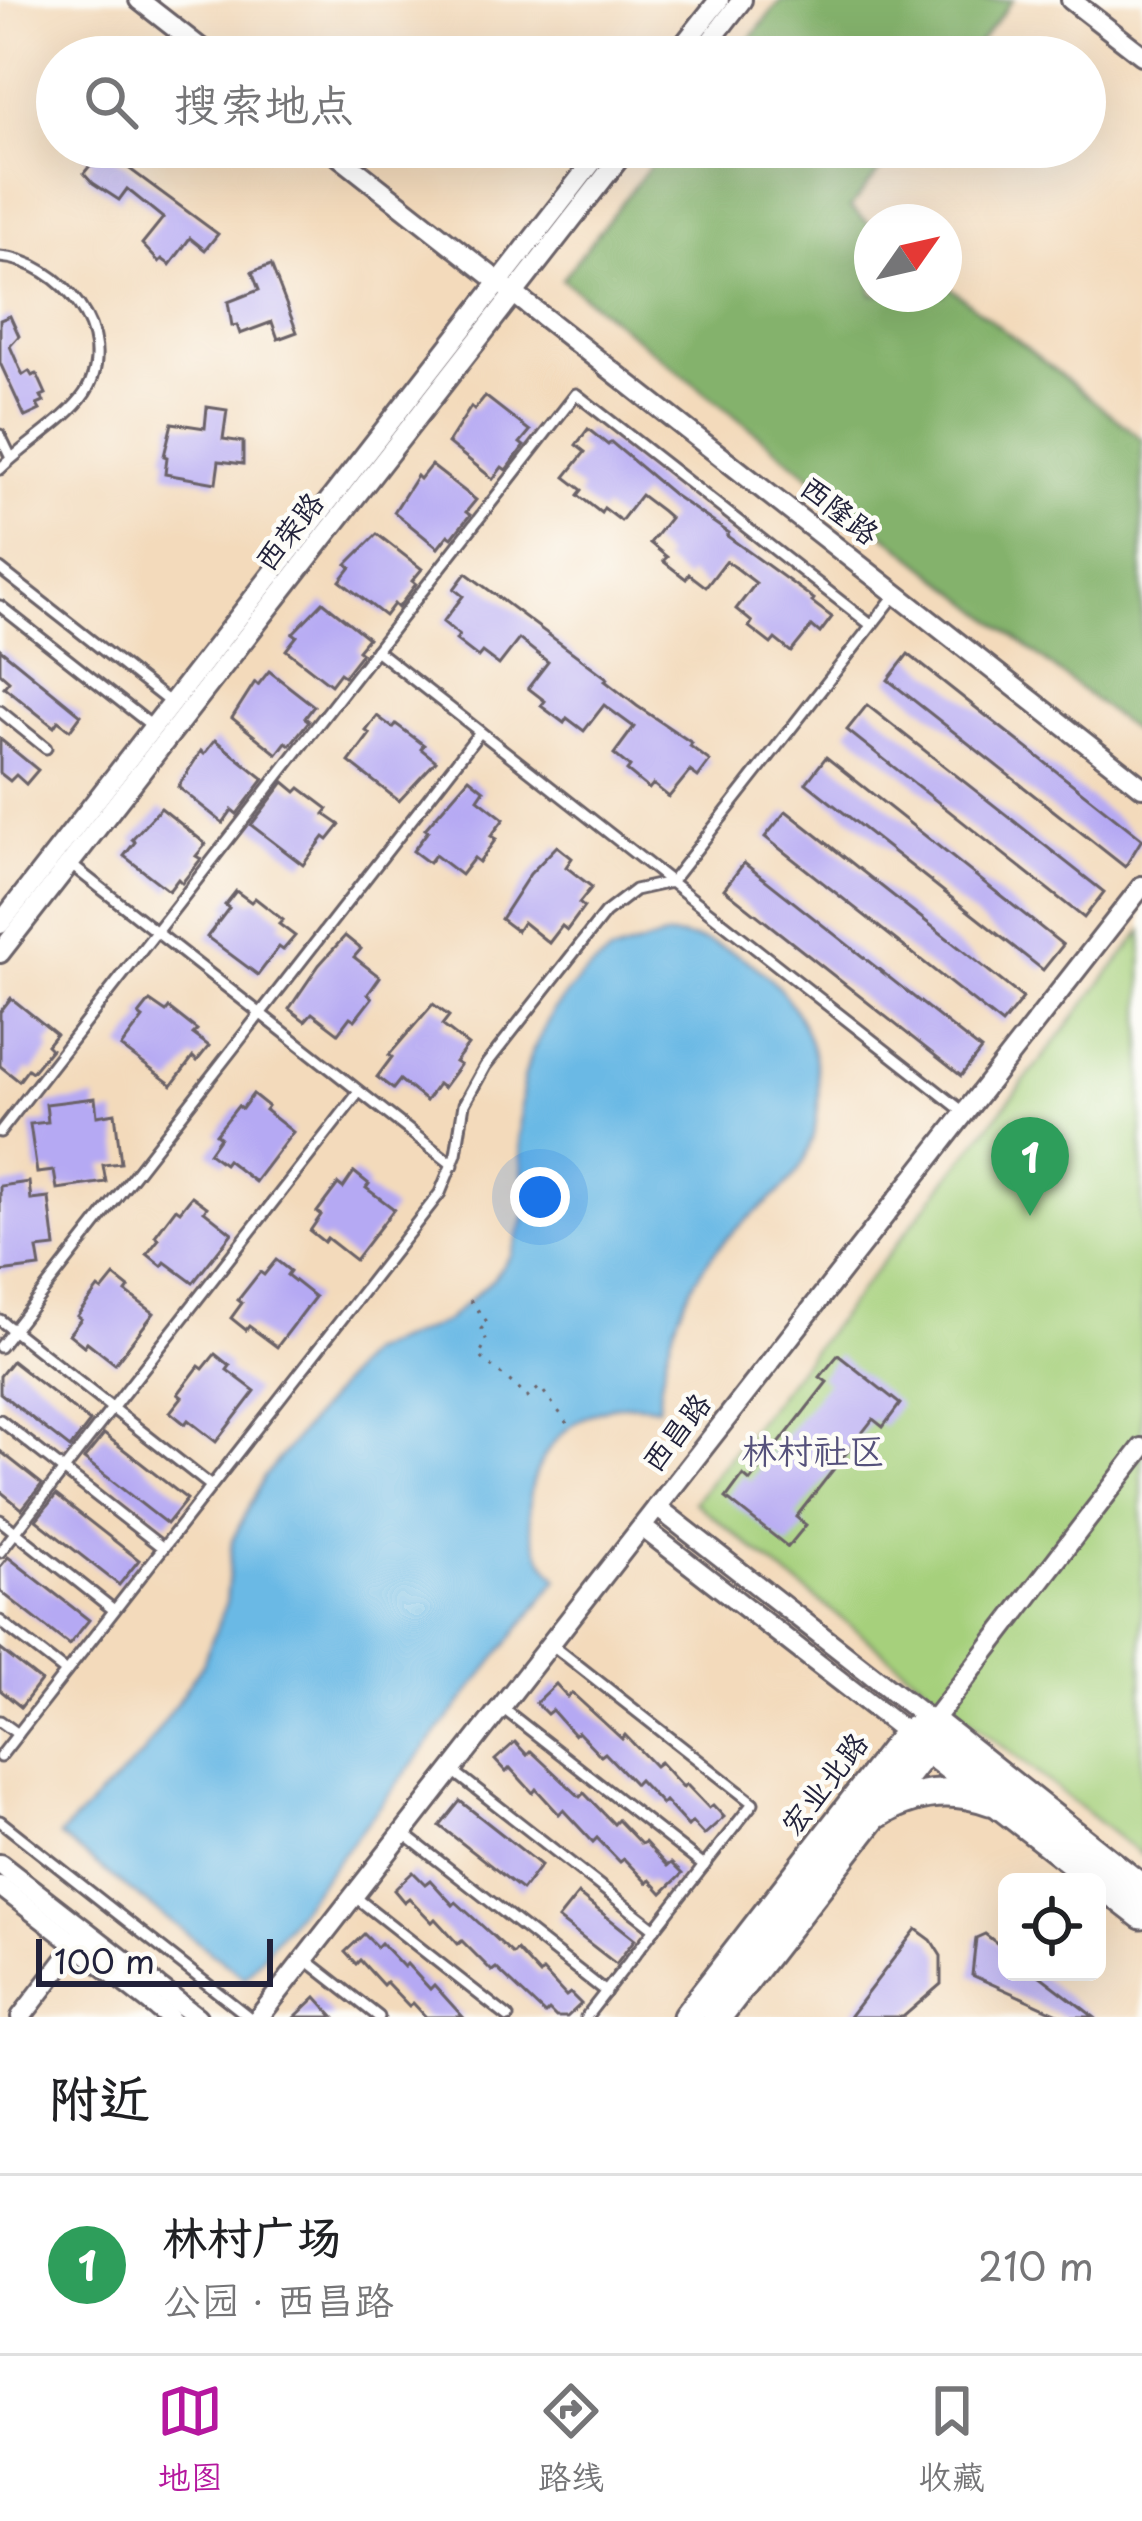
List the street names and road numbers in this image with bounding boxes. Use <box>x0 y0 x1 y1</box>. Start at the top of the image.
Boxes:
street label: 西隆路 <box>791 464 890 554</box>
street label: 西荣路 <box>243 481 333 580</box>
street label: 西昌路 <box>630 1382 720 1481</box>
street label: 宏业北路 <box>768 1721 878 1844</box>

